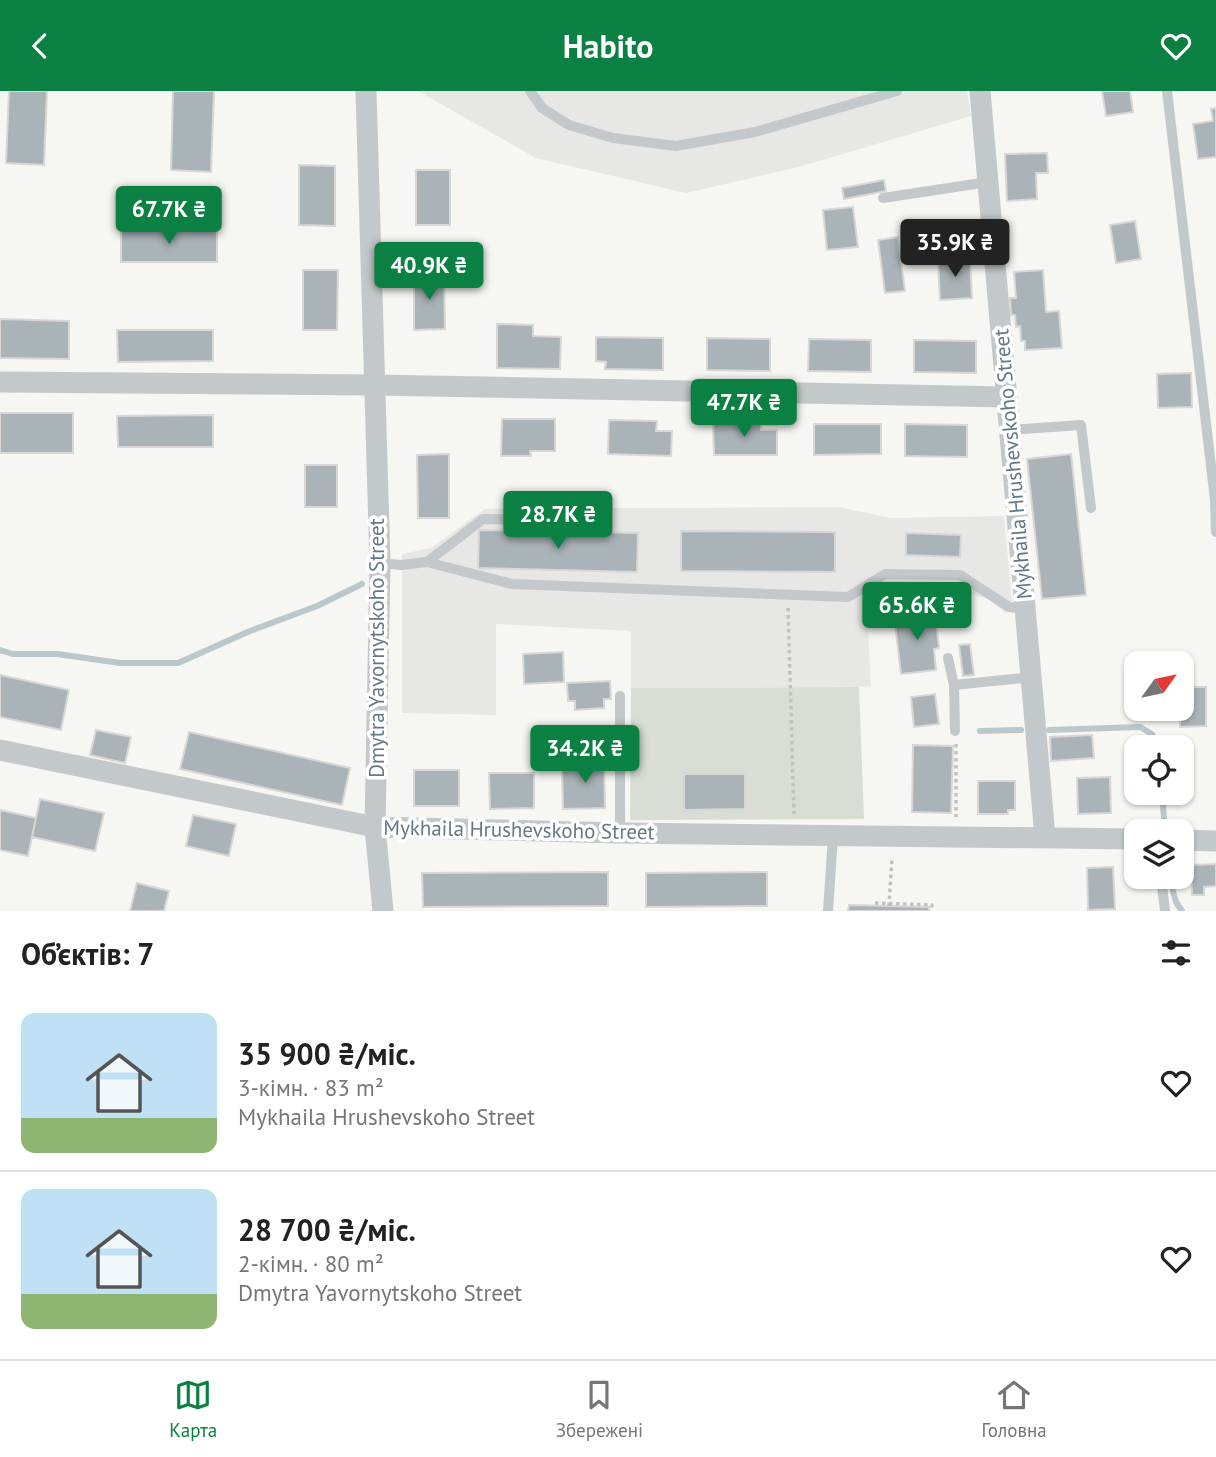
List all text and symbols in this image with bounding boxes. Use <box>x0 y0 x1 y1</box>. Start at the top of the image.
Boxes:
text: Habito <box>563 25 653 67</box>
icon: back <box>21 27 59 65</box>
icon: heart <box>1157 27 1195 65</box>
pin: 67.7K ₴ <box>104 187 234 246</box>
text: 67.7K ₴ <box>132 194 206 223</box>
pin: 35.9K ₴ <box>890 219 1020 279</box>
text: 35.9K ₴ <box>916 227 994 256</box>
pin: 40.9K ₴ <box>364 243 494 302</box>
text: 40.9K ₴ <box>390 250 468 279</box>
street label: Mykhaila Hrushevskoho Street <box>987 328 1038 600</box>
pin: 47.7K ₴ <box>679 379 809 439</box>
text: 47.7K ₴ <box>707 387 781 416</box>
pin: 28.7K ₴ <box>493 491 623 551</box>
text: 28.7K ₴ <box>519 499 597 528</box>
street label: Dmytra Yavornytskoho Street <box>363 518 390 778</box>
pin: 65.6K ₴ <box>852 582 982 642</box>
text: 65.6K ₴ <box>878 590 956 619</box>
north arrow <box>1124 651 1194 721</box>
map controls <box>1124 651 1194 889</box>
pin: 34.2K ₴ <box>520 725 650 785</box>
text: 34.2K ₴ <box>546 733 624 762</box>
button: locate <box>1124 735 1194 805</box>
street label: Mykhaila Hrushevskoho Street <box>383 814 655 845</box>
button: layers <box>1124 819 1194 889</box>
text: Об’єктів: 7 <box>21 934 154 973</box>
icon: filters <box>1157 934 1195 972</box>
text: 35 900 ₴/міс. <box>238 1034 416 1073</box>
icon: home <box>77 1041 161 1125</box>
icon: heart <box>1157 1064 1195 1102</box>
text: 3-кімн. · 83 m² <box>238 1073 384 1102</box>
text: Mykhaila Hrushevskoho Street <box>238 1102 535 1131</box>
text: 28 700 ₴/міс. <box>238 1210 416 1249</box>
icon: home <box>77 1217 161 1301</box>
icon: heart <box>1157 1240 1195 1278</box>
text: 2-кімн. · 80 m² <box>238 1249 384 1278</box>
text: Dmytra Yavornytskoho Street <box>238 1278 522 1307</box>
tab: Карта <box>169 1376 217 1442</box>
tab: Збережені <box>556 1376 643 1442</box>
tab: Головна <box>981 1376 1047 1442</box>

